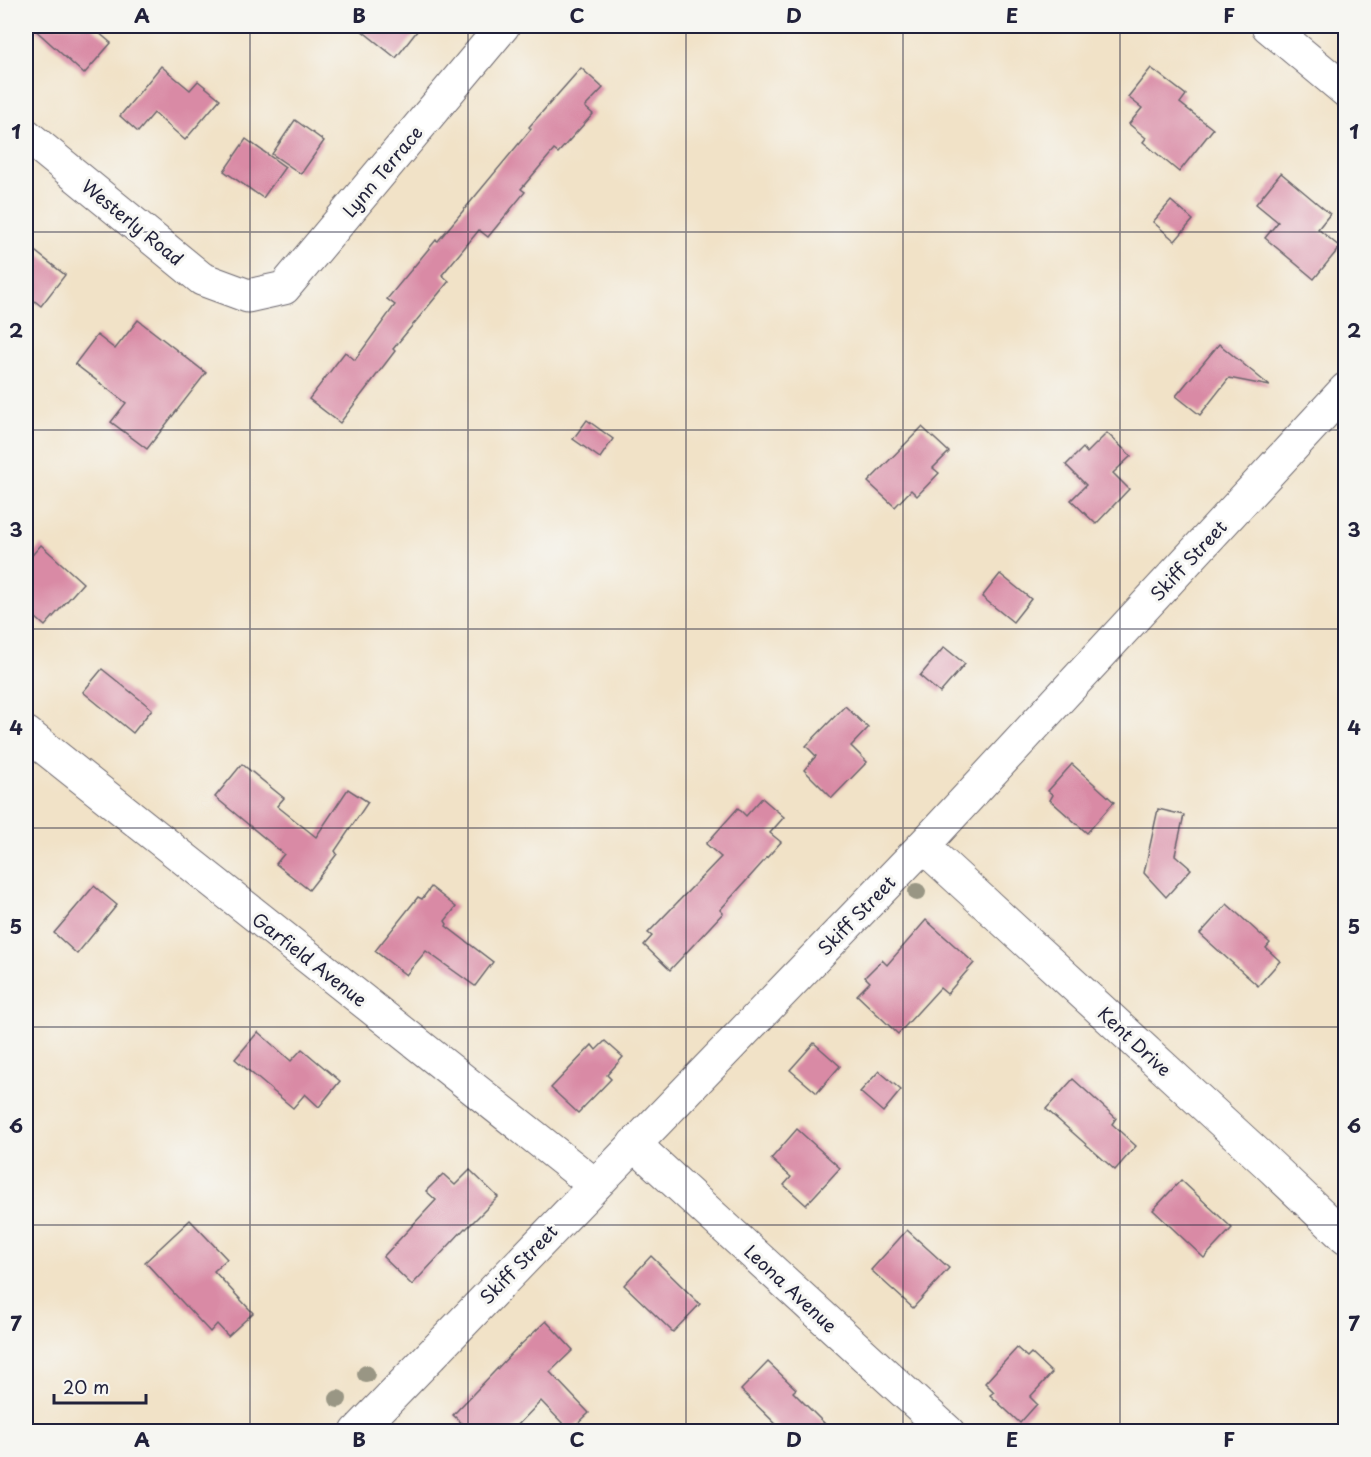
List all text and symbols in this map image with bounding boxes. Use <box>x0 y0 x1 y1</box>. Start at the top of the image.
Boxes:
text: A <box>134 0 150 30</box>
text: B <box>352 0 366 30</box>
text: C <box>569 0 585 30</box>
text: D <box>786 0 802 30</box>
text: E <box>1006 0 1018 30</box>
text: F <box>1223 0 1235 30</box>
text: 1 <box>11 116 21 146</box>
text: 1 <box>1349 116 1359 146</box>
street label: Lynn Terrace <box>336 119 428 223</box>
street label: Westerly Road <box>76 173 190 271</box>
text: 2 <box>9 315 23 345</box>
text: 2 <box>1347 315 1361 345</box>
text: 3 <box>9 514 23 544</box>
street label: Skiff Street <box>1143 514 1233 606</box>
text: 3 <box>1347 514 1361 544</box>
text: 4 <box>9 712 23 742</box>
text: 4 <box>1347 712 1361 742</box>
street label: Skiff Street <box>811 869 901 961</box>
street label: Garfield Avenue <box>247 906 373 1013</box>
text: 5 <box>10 911 22 941</box>
text: 5 <box>1348 911 1360 941</box>
street label: Kent Drive <box>1092 1000 1178 1082</box>
text: 6 <box>9 1110 23 1140</box>
text: 6 <box>1347 1110 1361 1140</box>
street label: Skiff Street <box>473 1218 563 1310</box>
street label: Leona Avenue <box>739 1238 844 1338</box>
text: 7 <box>10 1308 22 1338</box>
text: 7 <box>1348 1308 1360 1338</box>
scale bar <box>54 1367 146 1405</box>
text: 20 m <box>63 1373 109 1400</box>
text: A <box>134 1424 150 1454</box>
text: B <box>352 1424 366 1454</box>
text: C <box>569 1424 585 1454</box>
text: D <box>786 1424 802 1454</box>
text: E <box>1006 1424 1018 1454</box>
text: F <box>1223 1424 1235 1454</box>

